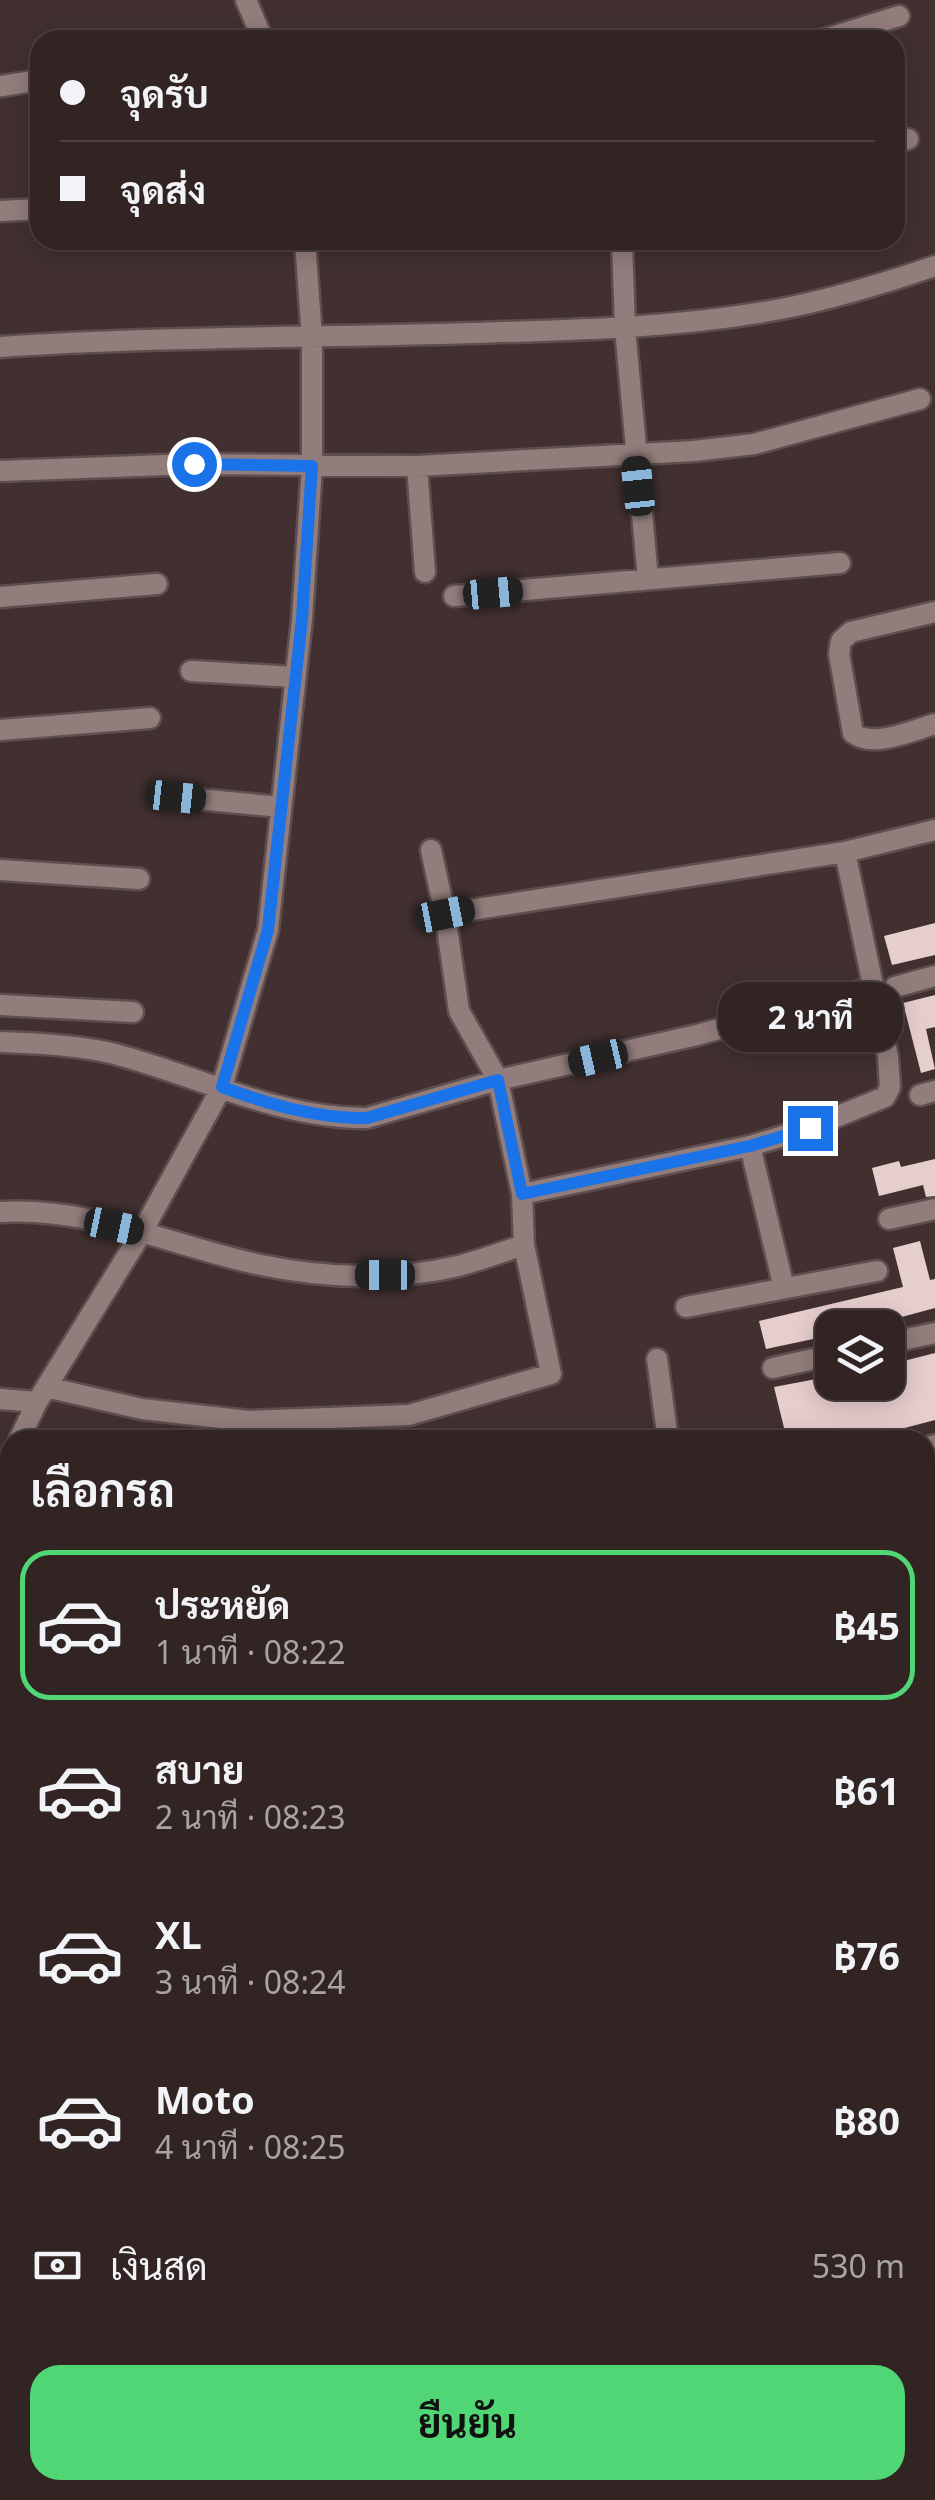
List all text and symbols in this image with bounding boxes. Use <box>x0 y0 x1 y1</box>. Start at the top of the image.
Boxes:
text: จุดรับ <box>120 67 209 119</box>
text: จุดส่ง <box>120 163 206 215</box>
route start <box>172 442 217 487</box>
car <box>620 455 656 517</box>
car <box>462 575 524 611</box>
car <box>145 779 207 815</box>
car <box>413 894 477 934</box>
callout: 2 นาที <box>718 983 902 1053</box>
text: 2 นาที <box>768 995 853 1038</box>
car <box>565 1037 631 1079</box>
route end <box>788 1106 833 1151</box>
car <box>82 1205 146 1247</box>
car <box>355 1260 415 1290</box>
map controls <box>815 1310 905 1400</box>
button: layers <box>815 1310 905 1400</box>
text: เลือกรถ <box>30 1459 175 1520</box>
text: ประหยัด <box>155 1578 290 1630</box>
icon: car <box>35 1580 125 1670</box>
text: ฿45 <box>834 1599 900 1651</box>
text: 1 นาที · 08:22 <box>155 1630 346 1673</box>
text: สบาย <box>155 1743 244 1795</box>
icon: car <box>35 1745 125 1835</box>
text: ฿61 <box>834 1764 900 1816</box>
text: 2 นาที · 08:23 <box>155 1795 346 1838</box>
text: XL <box>155 1908 202 1960</box>
icon: car <box>35 1910 125 2000</box>
text: ฿76 <box>834 1929 900 1981</box>
text: 3 นาที · 08:24 <box>155 1960 346 2003</box>
text: Moto <box>155 2073 255 2125</box>
icon: car <box>35 2075 125 2165</box>
text: ฿80 <box>834 2094 900 2146</box>
text: 4 นาที · 08:25 <box>155 2125 346 2168</box>
icon: cash <box>30 2238 85 2293</box>
text: เงินสด <box>110 2239 208 2291</box>
text: 530 m <box>812 2244 905 2287</box>
button: ยืนยัน <box>30 2365 905 2480</box>

